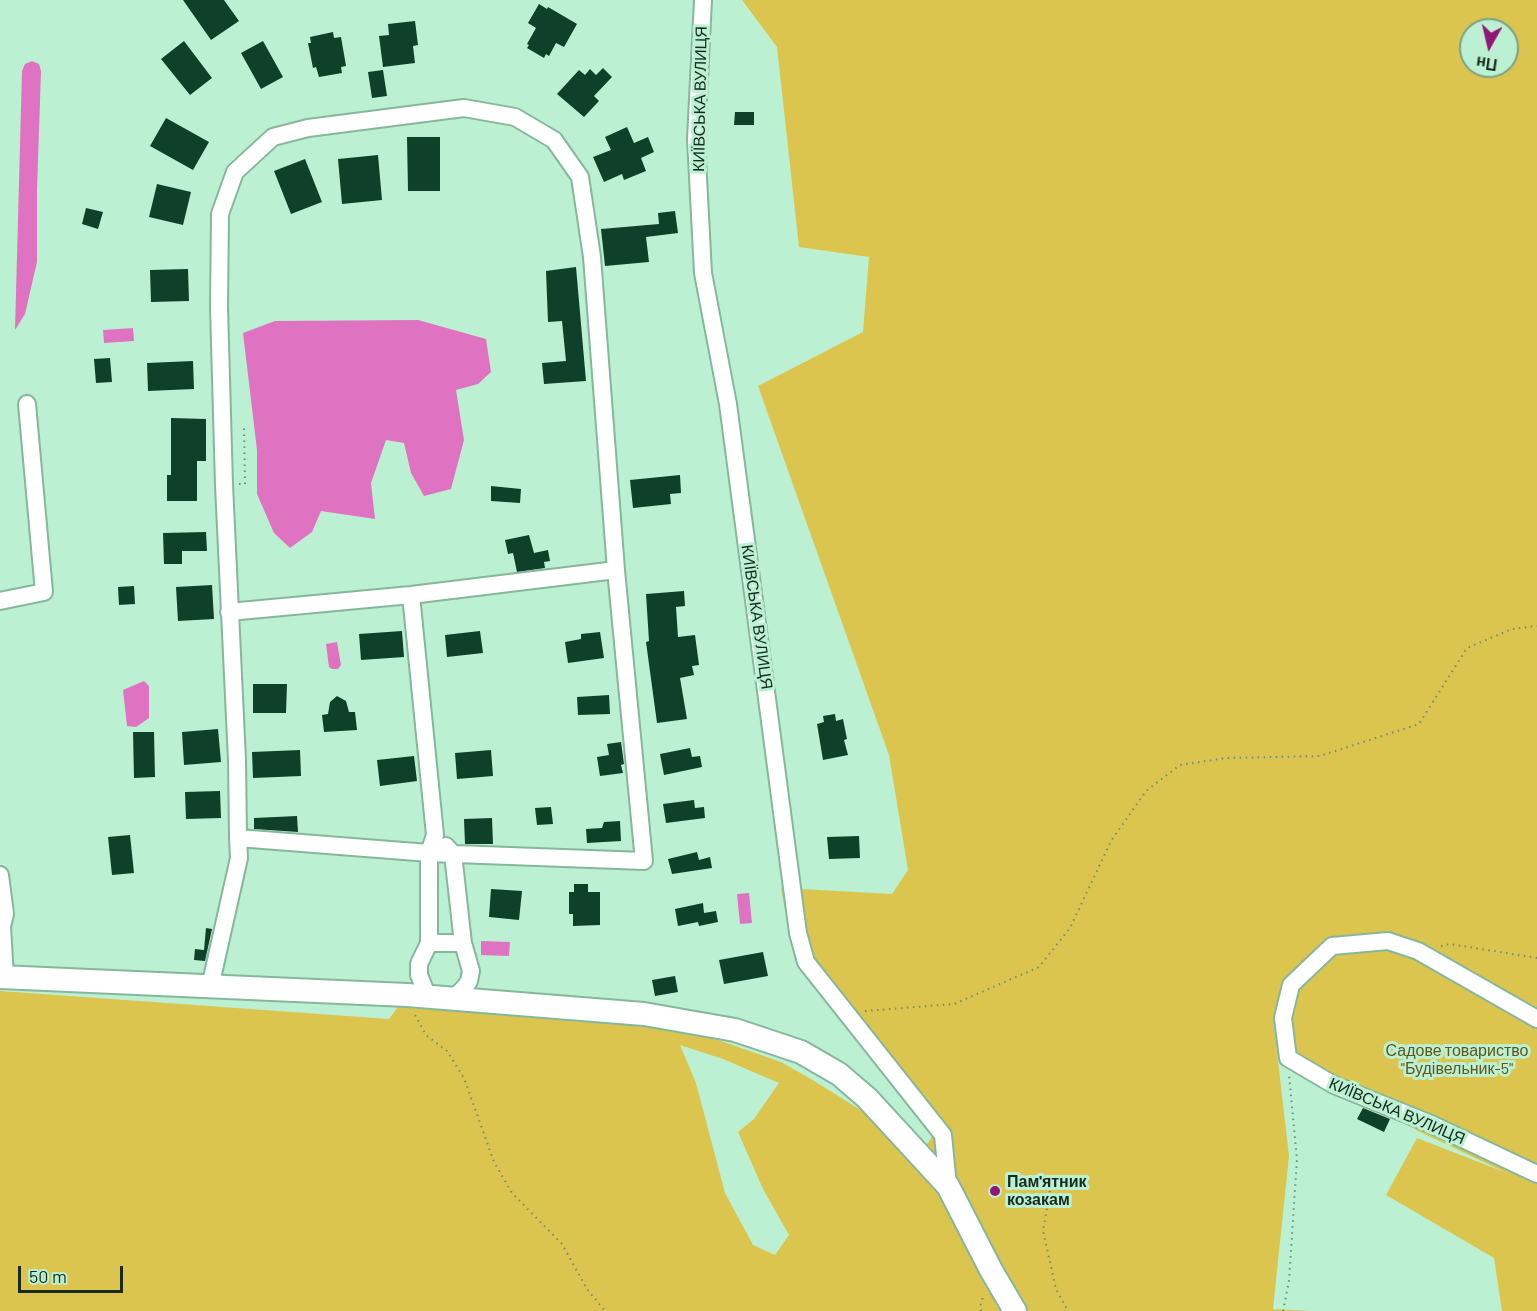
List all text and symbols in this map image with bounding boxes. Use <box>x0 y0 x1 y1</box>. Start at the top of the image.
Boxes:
north arrow <box>1459 18 1519 78</box>
street label: КИЇВСЬКА ВУЛИЦЯ <box>689 26 711 172</box>
text: Пн <box>1475 53 1499 75</box>
street label: КИЇВСЬКА ВУЛИЦЯ <box>737 543 777 691</box>
park label: Садове товариство "Будівельник-5" <box>1386 1041 1528 1079</box>
street label: КИЇВСЬКА ВУЛИЦЯ <box>1326 1074 1468 1148</box>
place label: Пам'ятник козакам <box>1007 1172 1087 1210</box>
marker: Пам'ятник козакам <box>988 1184 1002 1198</box>
scale bar <box>21 1254 126 1292</box>
text: 50 m <box>29 1265 67 1287</box>

